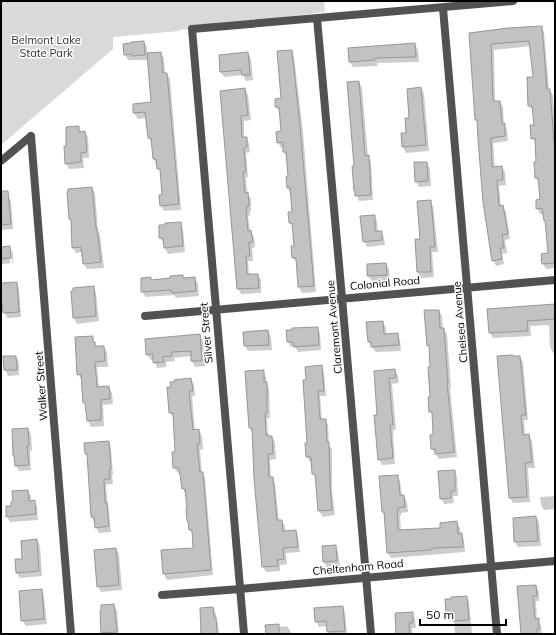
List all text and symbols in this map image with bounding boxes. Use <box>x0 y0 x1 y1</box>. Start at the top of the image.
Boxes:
park label: Belmont Lake State Park <box>11 33 81 60</box>
street label: Colonial Road <box>349 273 421 293</box>
street label: Claremont Avenue <box>323 280 345 374</box>
street label: Chelsea Avenue <box>449 281 471 363</box>
street label: Silver Street <box>196 302 216 364</box>
street label: Walker Street <box>32 351 50 421</box>
street label: Cheltenham Road <box>312 556 404 578</box>
scale bar <box>420 601 506 627</box>
text: 50 m <box>426 607 454 622</box>

